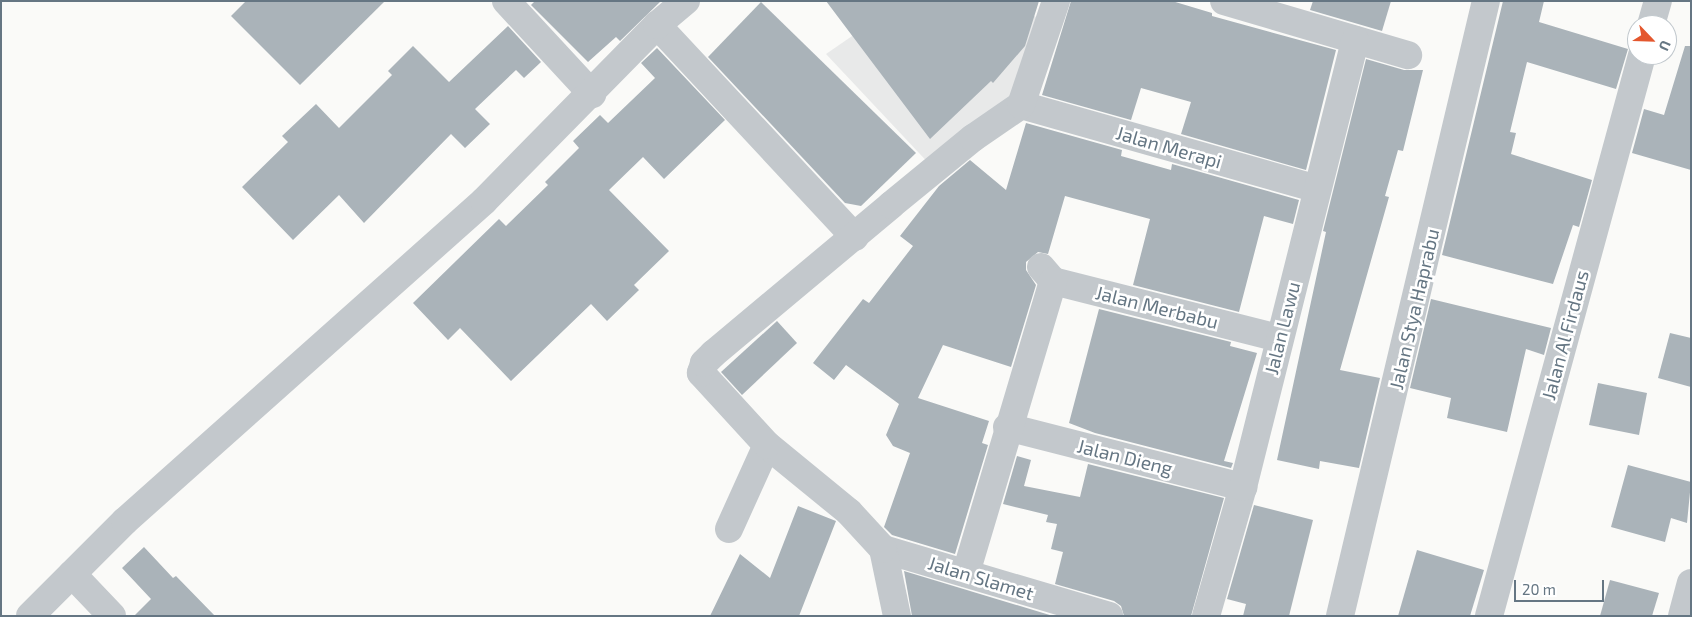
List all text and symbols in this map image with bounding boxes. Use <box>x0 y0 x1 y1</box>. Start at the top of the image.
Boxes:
north arrow <box>1627 15 1677 65</box>
text: U <box>1656 38 1675 54</box>
street label: Jalan Merapi <box>1114 121 1224 173</box>
street label: Jalan Stya Haprabu <box>1384 226 1444 392</box>
street label: Jalan Al Firdaus <box>1537 267 1593 403</box>
street label: Jalan Lawu <box>1259 279 1305 377</box>
street label: Jalan Merbabu <box>1093 281 1221 333</box>
street label: Jalan Dieng <box>1075 434 1175 480</box>
street label: Jalan Slamet <box>926 551 1036 605</box>
scale bar <box>1517 570 1607 602</box>
text: 20 m <box>1522 580 1556 598</box>

